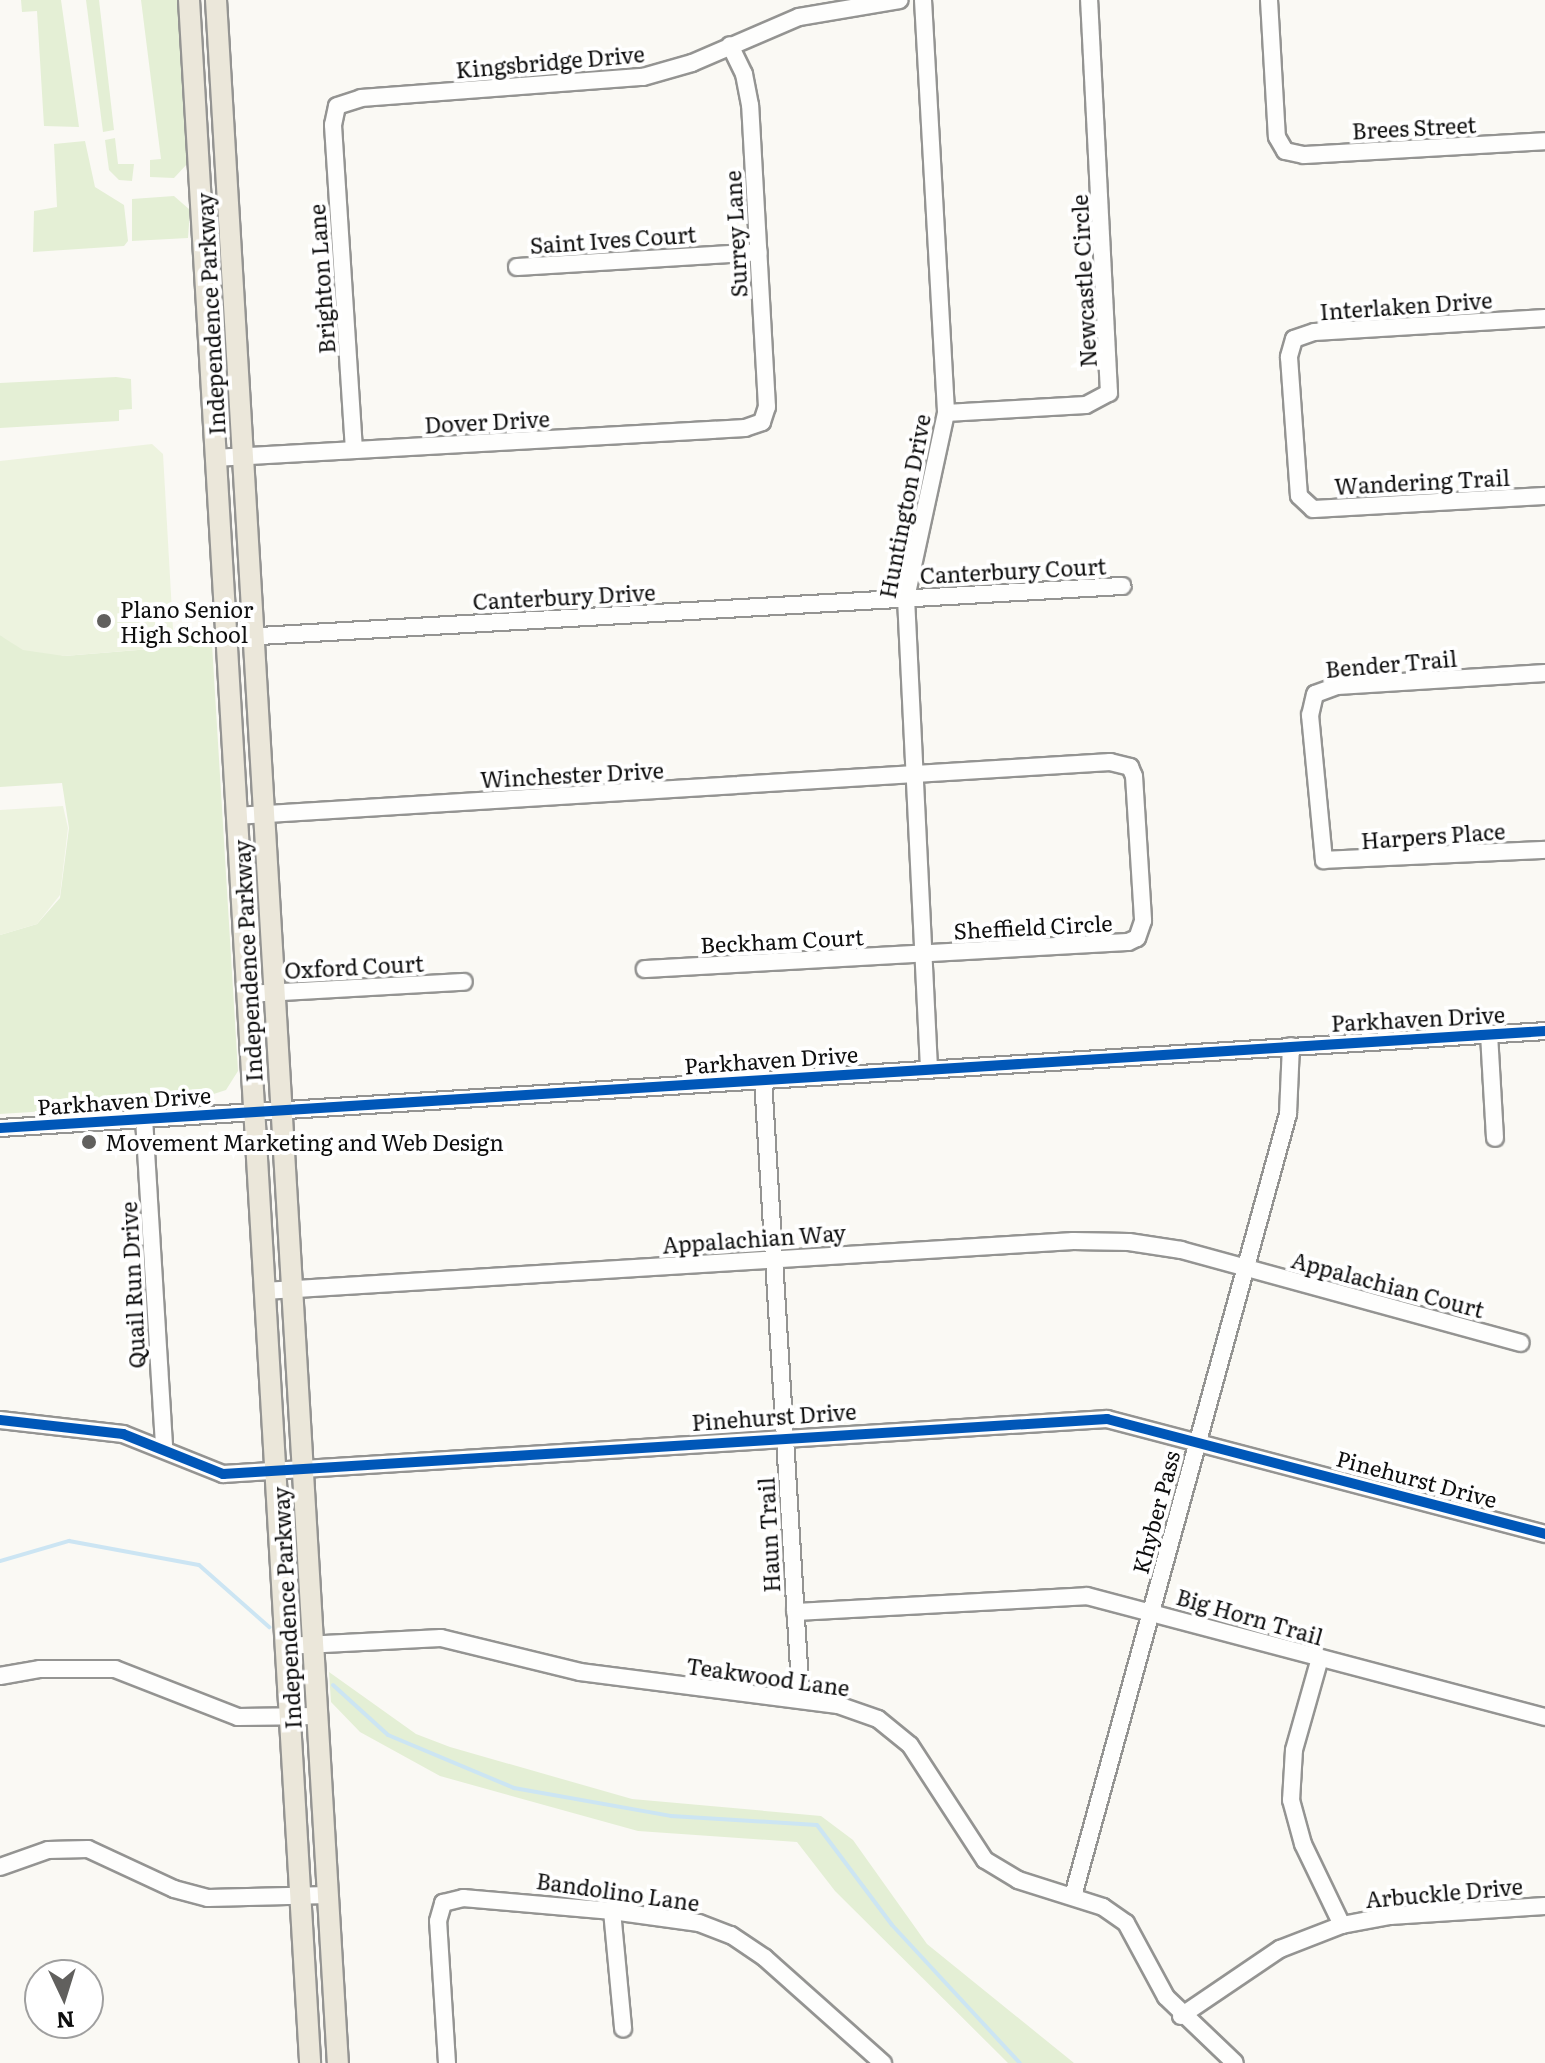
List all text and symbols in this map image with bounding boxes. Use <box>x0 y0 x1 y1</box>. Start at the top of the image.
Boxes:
street label: Kingsbridge Drive <box>454 40 646 82</box>
street label: Brees Street <box>1351 111 1477 143</box>
street label: Surrey Lane <box>718 170 752 298</box>
street label: Independence Parkway <box>190 192 230 436</box>
street label: Newcastle Circle <box>1065 194 1101 368</box>
street label: Brighton Lane <box>303 203 339 355</box>
street label: Saint Ives Court <box>529 220 697 258</box>
street label: Interlaken Drive <box>1319 286 1493 324</box>
street label: Dover Drive <box>424 405 550 437</box>
street label: Huntington Drive <box>873 412 935 600</box>
street label: Wandering Trail <box>1334 463 1510 499</box>
street label: Canterbury Court <box>919 552 1107 588</box>
street label: Canterbury Drive <box>472 578 656 614</box>
place label: Plano Senior High School <box>120 595 253 646</box>
marker: Plano Senior High School <box>95 612 113 630</box>
street label: Bender Trail <box>1324 644 1458 682</box>
street label: Winchester Drive <box>479 756 665 792</box>
street label: Harpers Place <box>1360 817 1506 853</box>
street label: Independence Parkway <box>227 839 267 1083</box>
street label: Sheffield Circle <box>953 909 1113 943</box>
street label: Beckham Court <box>700 923 864 957</box>
street label: Oxford Court <box>284 949 424 983</box>
street label: Parkhaven Drive <box>1330 1000 1506 1036</box>
street label: Parkhaven Drive <box>683 1040 859 1078</box>
street label: Parkhaven Drive <box>36 1081 212 1119</box>
place label: Movement Marketing and Web Design <box>105 1129 504 1155</box>
marker: Movement Marketing and Web Design <box>80 1133 98 1151</box>
street label: Quail Run Drive <box>114 1201 150 1369</box>
street label: Appalachian Way <box>661 1218 847 1258</box>
street label: Appalachian Court <box>1289 1246 1487 1322</box>
street label: Pinehurst Drive <box>691 1397 857 1435</box>
street label: Pinehurst Drive <box>1334 1444 1500 1512</box>
street label: Khyber Pass <box>1126 1448 1184 1576</box>
street label: Haun Trail <box>752 1477 784 1593</box>
street label: Independence Parkway <box>266 1486 306 1730</box>
street label: Big Horn Trail <box>1174 1582 1326 1650</box>
street label: Teakwood Lane <box>685 1651 851 1701</box>
street label: Bandolino Lane <box>535 1866 701 1916</box>
street label: Arbuckle Drive <box>1364 1872 1524 1912</box>
north arrow <box>24 1959 104 2039</box>
text: N <box>55 2004 76 2039</box>

